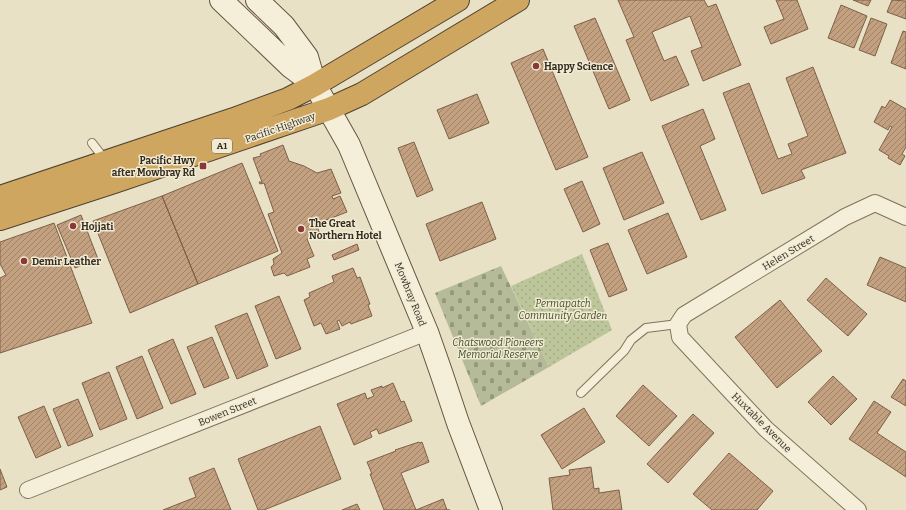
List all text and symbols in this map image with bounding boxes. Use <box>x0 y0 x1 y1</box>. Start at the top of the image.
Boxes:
marker: Happy Science <box>531 61 541 71</box>
place label: Happy Science <box>544 61 614 73</box>
street label: Pacific Highway <box>244 110 318 146</box>
road number: A1 <box>212 139 232 153</box>
place label: Pacific Hwy after Mowbray Rd <box>112 155 195 179</box>
marker: Pacific Hwy after Mowbray Rd <box>198 161 208 171</box>
place label: The Great Northern Hotel <box>309 218 382 242</box>
marker: Hojjati <box>68 221 78 231</box>
place label: Hojjati <box>81 221 114 233</box>
marker: The Great Northern Hotel <box>296 224 306 234</box>
street label: Helen Street <box>760 233 817 273</box>
marker: Demir Leather <box>19 256 29 266</box>
place label: Demir Leather <box>32 256 101 268</box>
street label: Mowbray Road <box>392 261 428 328</box>
park label: Permapatch Community Garden <box>519 298 607 322</box>
park label: Chatswood Pioneers Memorial Reserve <box>452 337 544 361</box>
street label: Huxtable Avenue <box>729 390 794 455</box>
street label: Bowen Street <box>197 395 259 429</box>

